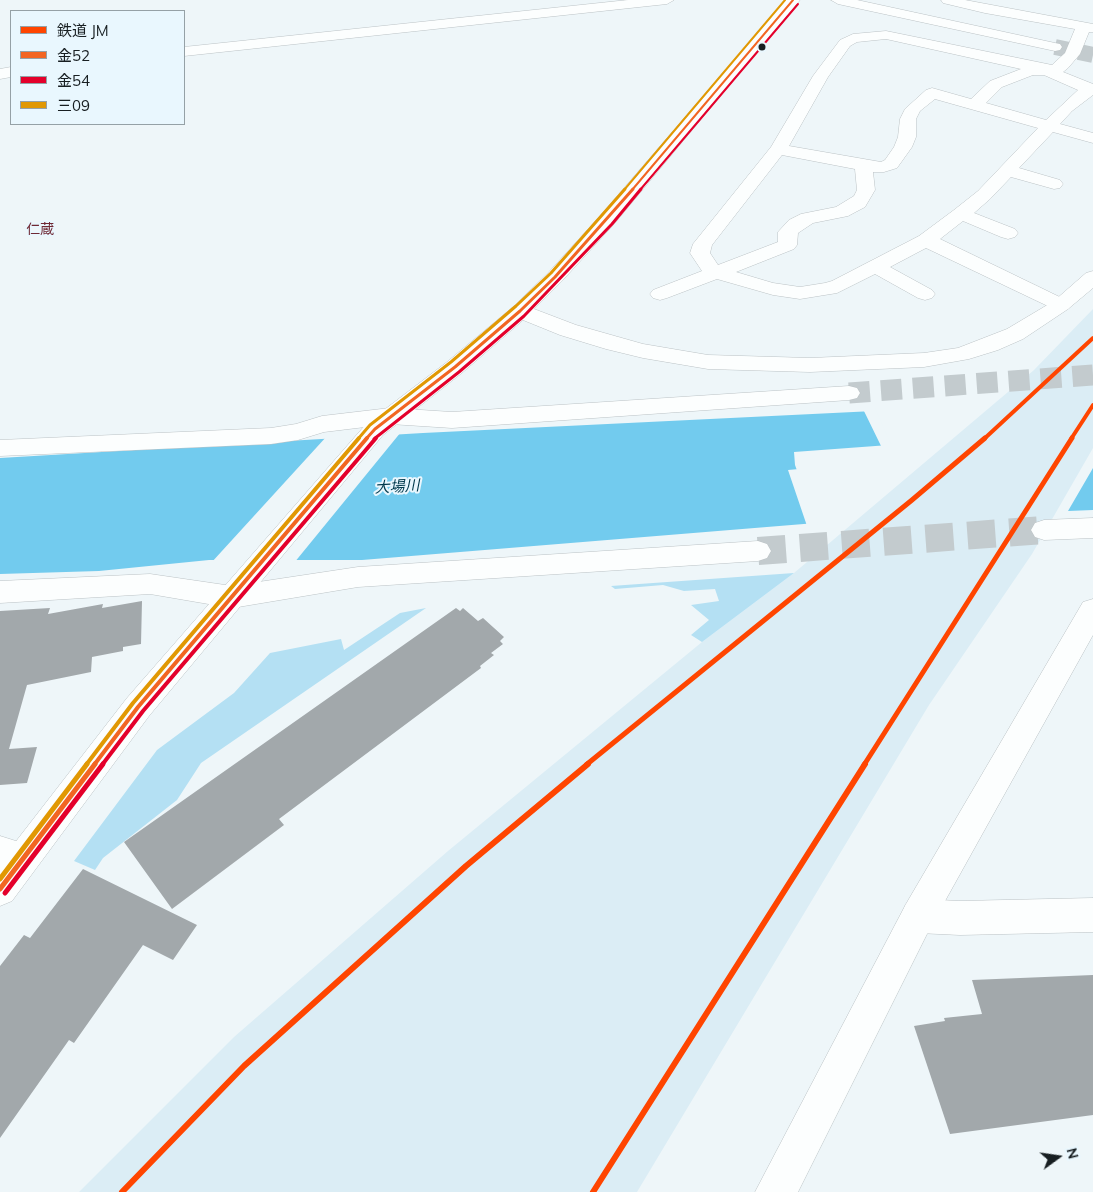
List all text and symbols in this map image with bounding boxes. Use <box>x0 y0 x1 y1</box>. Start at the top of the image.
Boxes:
legend <box>10 10 185 125</box>
text: 鉄道 JM <box>57 21 109 40</box>
unlabelled marker <box>757 42 767 52</box>
text: 金52 <box>57 46 90 65</box>
text: 金54 <box>57 71 90 90</box>
text: 三09 <box>57 96 90 115</box>
district label: 仁蔵 <box>26 222 54 238</box>
water label: 大場川 <box>374 477 420 497</box>
north arrow <box>1033 1132 1083 1182</box>
text: N <box>1063 1146 1083 1161</box>

